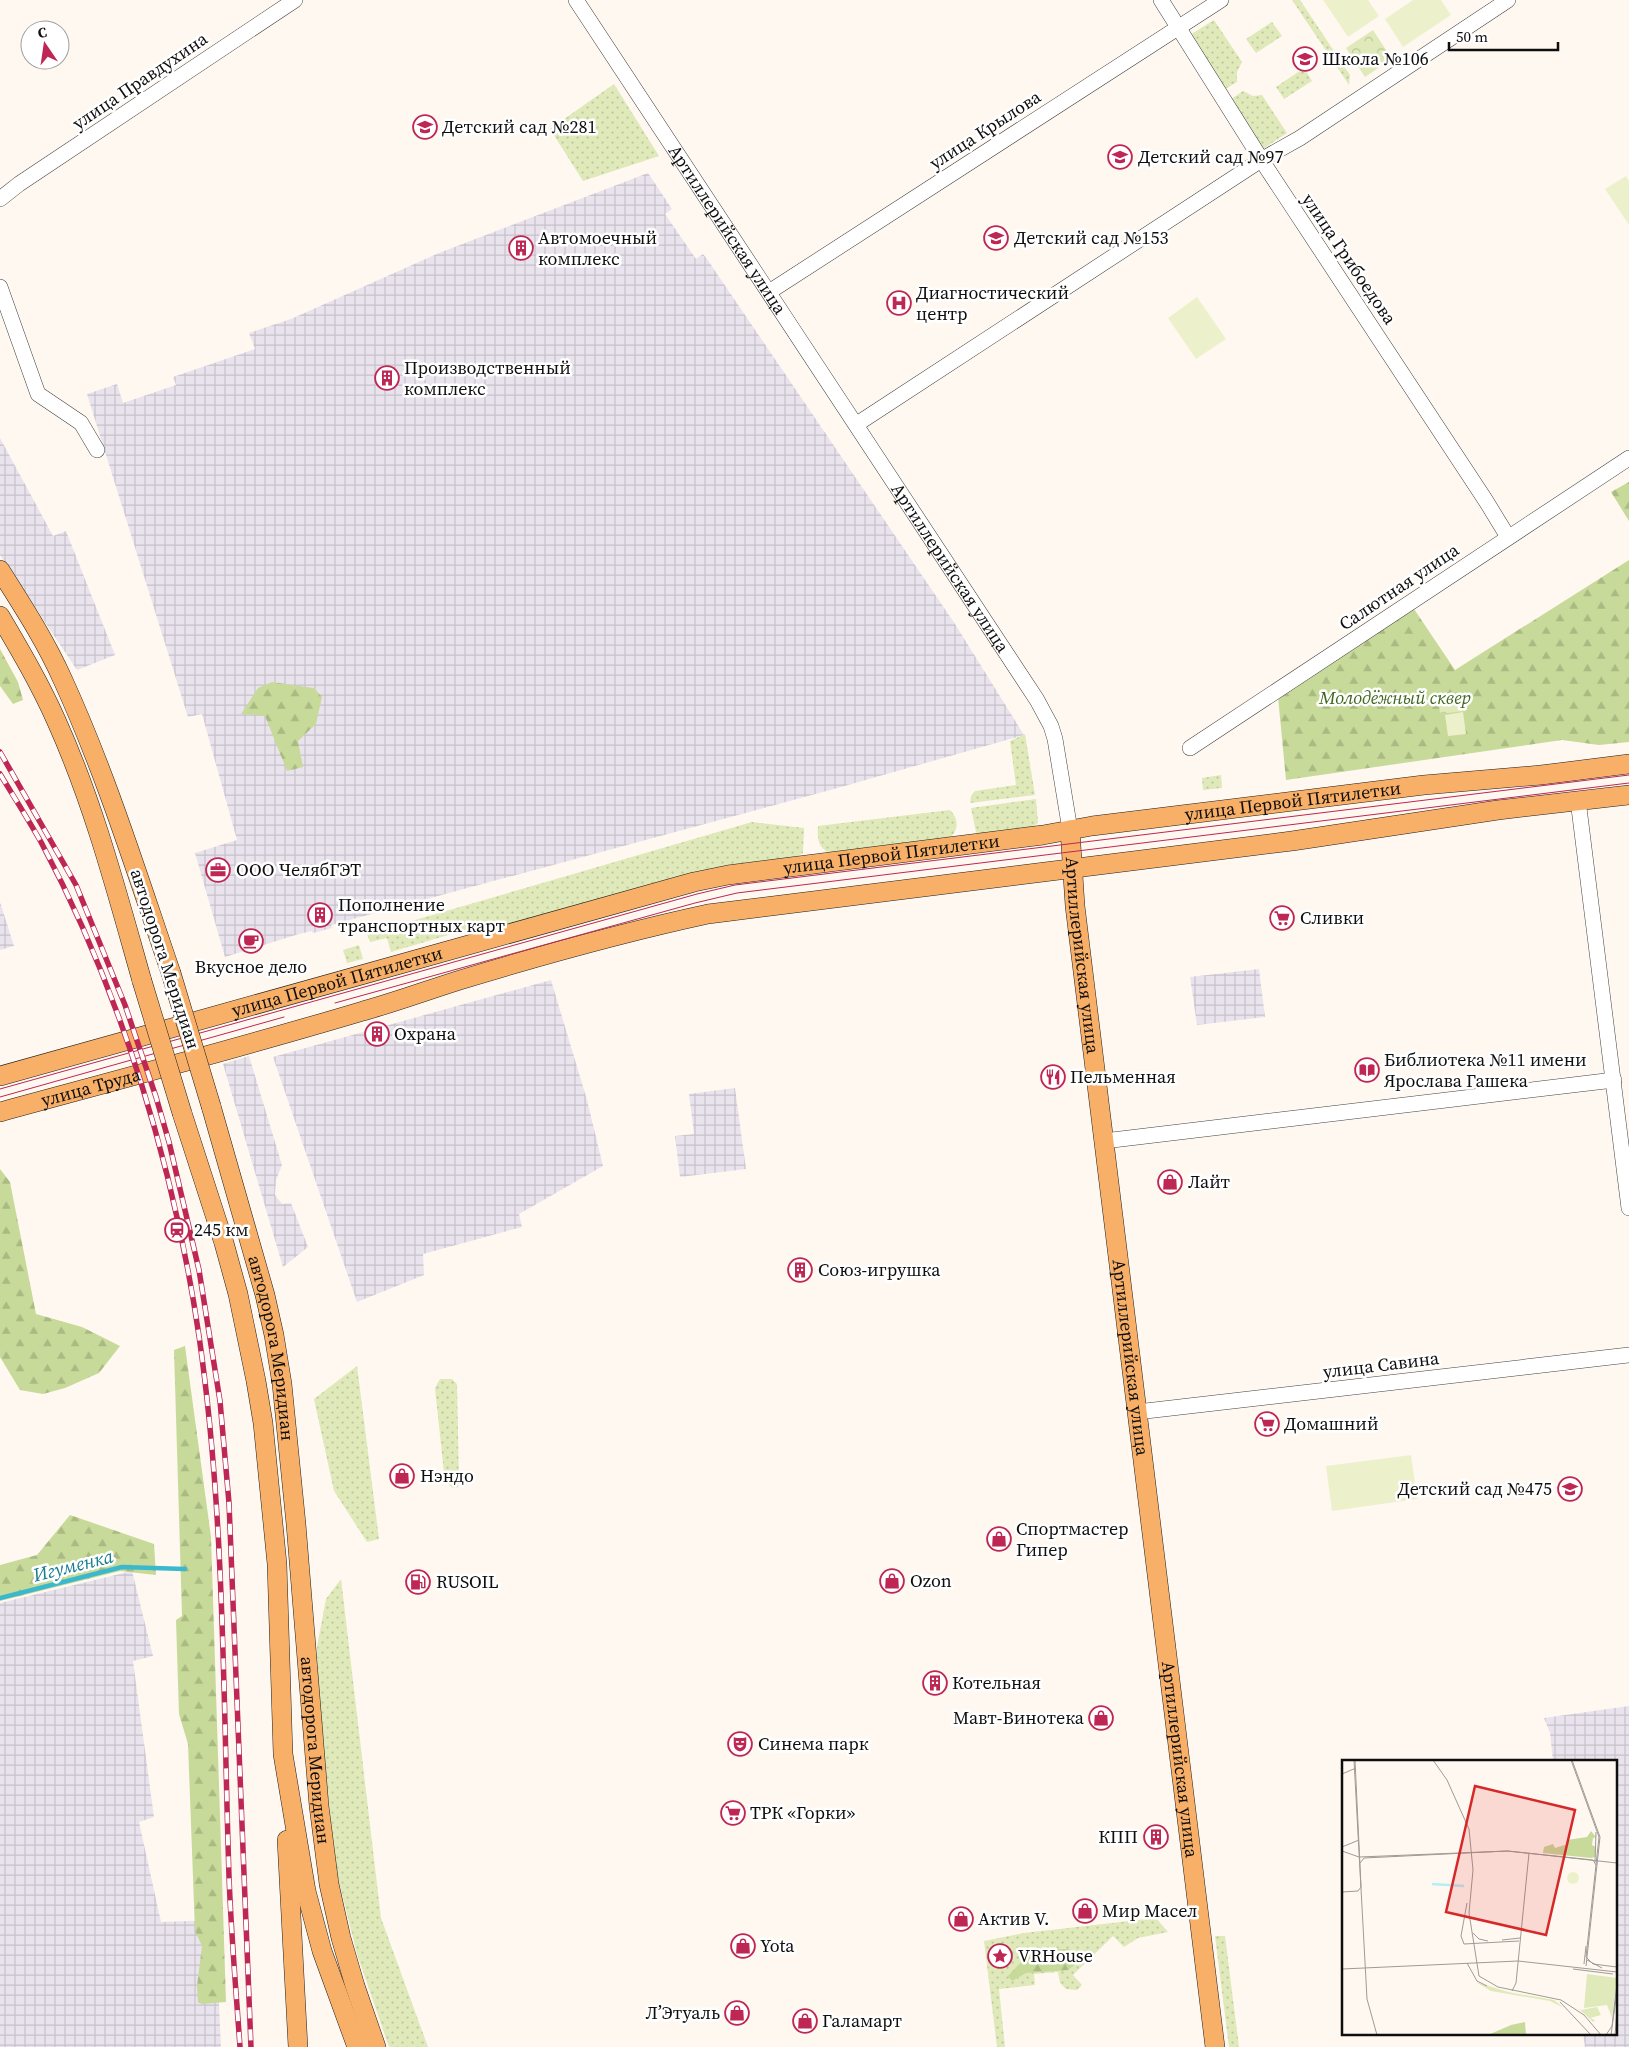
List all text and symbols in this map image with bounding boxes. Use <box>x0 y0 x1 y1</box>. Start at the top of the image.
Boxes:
north arrow <box>20 20 70 70</box>
scale bar <box>1449 20 1558 52</box>
text: С <box>36 22 49 43</box>
street label: улица Правдухина <box>67 26 213 135</box>
text: 50 m <box>1456 26 1488 47</box>
school or university icon: Школа №106 <box>1292 46 1318 72</box>
place label: Школа №106 <box>1322 46 1429 71</box>
street label: улица Крылова <box>924 84 1046 175</box>
school or university icon: Детский сад №281 <box>412 114 438 140</box>
place label: Детский сад №281 <box>442 114 597 139</box>
street label: Артиллерийская улица <box>663 140 793 320</box>
school or university icon: Детский сад №97 <box>1107 144 1133 170</box>
place label: Детский сад №97 <box>1138 144 1284 169</box>
street label: улица Грибоедова <box>1296 188 1403 330</box>
place label: Автомоечный комплекс <box>538 225 657 271</box>
school or university icon: Детский сад №153 <box>983 225 1009 251</box>
place label: Детский сад №153 <box>1014 225 1169 250</box>
building icon: Автомоечный комплекс <box>508 235 534 261</box>
place label: Диагностический центр <box>916 280 1069 326</box>
hospital icon: Диагностический центр <box>886 290 912 316</box>
place label: Производственный комплекс <box>404 355 571 401</box>
building icon: Производственный комплекс <box>374 365 400 391</box>
street label: Артиллерийская улица <box>886 478 1016 658</box>
street label: Салютная улица <box>1334 537 1464 636</box>
park label: Молодёжный сквер <box>1318 685 1471 710</box>
street label: улица Первой Пятилетки <box>1183 775 1402 826</box>
street label: улица Первой Пятилетки <box>782 828 1001 880</box>
street label: Артиллерийская улица <box>1060 856 1106 1056</box>
office icon: ООО ЧелябГЭТ <box>205 857 231 883</box>
place label: ООО ЧелябГЭТ <box>236 857 361 882</box>
street label: автодорога Меридиан <box>125 866 206 1052</box>
place label: Пополнение транспортных карт <box>338 892 505 938</box>
building icon: Пополнение транспортных карт <box>307 902 333 928</box>
supermarket icon: Сливки <box>1269 905 1295 931</box>
place label: Сливки <box>1300 905 1364 930</box>
cafe icon: Вкусное дело <box>238 928 264 954</box>
street label: улица Первой Пятилетки <box>229 940 445 1023</box>
place label: Вкусное дело <box>195 954 307 979</box>
building icon: Охрана <box>364 1021 390 1047</box>
place label: Охрана <box>394 1021 457 1046</box>
place label: Библиотека №11 имени Ярослава Гашека <box>1384 1047 1587 1093</box>
library icon: Библиотека №11 имени Ярослава Гашека <box>1354 1057 1380 1083</box>
street label: улица Труда <box>38 1061 144 1112</box>
restaurant icon: Пельменная <box>1040 1064 1066 1090</box>
place label: Пельменная <box>1070 1064 1176 1089</box>
shop icon: Лайт <box>1157 1169 1183 1195</box>
place label: Лайт <box>1188 1169 1231 1194</box>
station icon: 245 км <box>164 1217 190 1243</box>
place label: 245 км <box>194 1217 249 1242</box>
street label: автодорога Меридиан <box>242 1252 301 1442</box>
building icon: Союз-игрушка <box>787 1257 813 1283</box>
place label: Союз-игрушка <box>818 1257 941 1282</box>
street label: Артиллерийская улица <box>1106 1258 1155 1458</box>
street label: улица Савина <box>1321 1345 1441 1384</box>
supermarket icon: Домашний <box>1254 1411 1280 1437</box>
place label: Домашний <box>1284 1411 1379 1436</box>
shop icon: Нэндо <box>389 1463 415 1489</box>
place label: Нэндо <box>420 1463 474 1488</box>
place label: Детский сад №475 <box>1397 1476 1552 1501</box>
school or university icon: Детский сад №475 <box>1557 1476 1583 1502</box>
place label: Спортмастер Гипер <box>1016 1516 1128 1562</box>
shop icon: Спортмастер Гипер <box>986 1526 1012 1552</box>
water label: Игуменка <box>29 1542 116 1588</box>
shop icon: Ozon <box>879 1568 905 1594</box>
place label: Ozon <box>910 1568 952 1593</box>
fuel station icon: RUSOIL <box>405 1569 431 1595</box>
place label: RUSOIL <box>436 1569 499 1594</box>
street label: автодорога Меридиан <box>295 1655 337 1846</box>
street label: Артиллерийская улица <box>1156 1660 1205 1860</box>
building icon: Котельная <box>922 1670 948 1696</box>
place label: Котельная <box>952 1670 1041 1695</box>
place label: Мавт-Винотека <box>953 1705 1085 1730</box>
shop icon: Мавт-Винотека <box>1088 1705 1114 1731</box>
theatre icon: Синема парк <box>727 1731 753 1757</box>
place label: Синема парк <box>758 1731 869 1756</box>
inset map <box>1342 1760 1616 2034</box>
supermarket icon: ТРК «Горки» <box>720 1800 746 1826</box>
place label: ТРК «Горки» <box>750 1800 856 1825</box>
place label: КПП <box>1098 1824 1138 1849</box>
building icon: КПП <box>1143 1824 1169 1850</box>
shop icon: Мир Масел <box>1072 1898 1098 1924</box>
place label: Мир Масел <box>1102 1898 1197 1923</box>
shop icon: Актив V. <box>948 1906 974 1932</box>
place label: Актив V. <box>978 1906 1049 1931</box>
shop icon: Yota <box>730 1933 756 1959</box>
place label: Yota <box>760 1933 795 1958</box>
place icon: VRHouse <box>987 1943 1013 1969</box>
place label: VRHouse <box>1018 1943 1093 1968</box>
place label: Л’Этуаль <box>645 2000 720 2025</box>
shop icon: Л’Этуаль <box>724 2000 750 2026</box>
shop icon: Галамарт <box>792 2008 818 2034</box>
place label: Галамарт <box>822 2008 903 2033</box>

